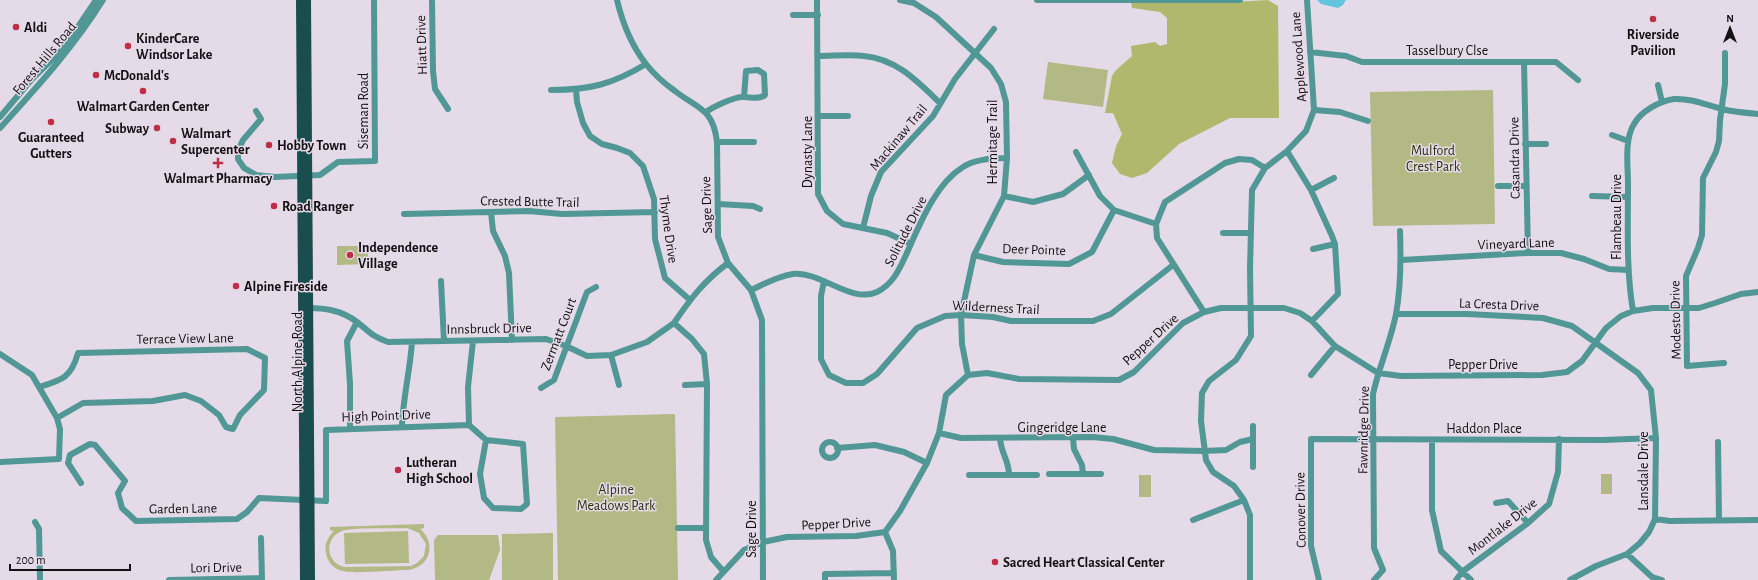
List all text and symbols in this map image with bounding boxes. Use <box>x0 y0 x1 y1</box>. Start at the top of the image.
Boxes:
north arrow <box>1710 8 1750 48</box>
street label: Applewood Lane <box>1289 11 1309 102</box>
text: N <box>1726 13 1734 24</box>
marker: Riverside Pavilion <box>1648 14 1658 24</box>
street label: Hiatt Drive <box>414 15 430 75</box>
street label: Forest Hills Road <box>10 19 79 98</box>
place label: Aldi <box>24 21 47 35</box>
marker: Aldi <box>11 22 21 32</box>
place label: Riverside Pavilion <box>1627 28 1680 58</box>
place label: KinderCare Windsor Lake <box>136 32 213 62</box>
marker: KinderCare Windsor Lake <box>123 41 133 51</box>
street label: Tasselbury Clse <box>1406 44 1488 58</box>
place label: McDonald's <box>104 69 169 83</box>
marker: McDonald's <box>91 70 101 80</box>
street label: Siseman Road <box>357 73 371 149</box>
marker: Walmart Garden Center <box>138 86 148 96</box>
street label: Hermitage Trail <box>986 99 1000 185</box>
place label: Walmart Garden Center <box>77 100 209 114</box>
street label: Mackinaw Trail <box>867 102 930 173</box>
street label: Dynasty Lane <box>801 116 815 188</box>
marker: Guaranteed Gutters <box>46 117 56 127</box>
street label: Casandra Drive <box>1507 117 1523 199</box>
place label: Subway <box>105 122 150 136</box>
marker: Subway <box>152 123 162 133</box>
place label: Walmart Supercenter <box>181 127 250 157</box>
place label: Guaranteed Gutters <box>18 131 85 161</box>
marker: Walmart Supercenter <box>168 136 178 146</box>
place label: Hobby Town <box>277 139 346 153</box>
marker: Hobby Town <box>264 140 274 150</box>
park label: Mulford Crest Park <box>1406 144 1461 174</box>
marker: Walmart Pharmacy <box>213 158 223 168</box>
place label: Walmart Pharmacy <box>164 172 273 186</box>
street label: Flambeau Drive <box>1610 174 1624 260</box>
street label: Sage Drive <box>699 176 715 234</box>
street label: Crested Butte Trail <box>480 194 580 210</box>
street label: Thyme Drive <box>656 194 680 264</box>
street label: Solitude Drive <box>882 194 930 269</box>
place label: Road Ranger <box>282 200 354 214</box>
marker: Road Ranger <box>269 201 279 211</box>
street label: Vineyard Lane <box>1477 236 1555 252</box>
place label: Independence Village <box>358 241 438 271</box>
street label: Deer Pointe <box>1002 242 1066 258</box>
marker: Independence Village <box>345 250 355 260</box>
place label: Alpine Fireside <box>244 280 328 294</box>
street label: Modesto Drive <box>1668 280 1684 360</box>
marker: Alpine Fireside <box>231 281 241 291</box>
street label: Zermatt Court <box>539 296 579 373</box>
street label: La Cresta Drive <box>1459 297 1539 313</box>
street label: Wilderness Trail <box>952 299 1040 317</box>
street label: Pepper Drive <box>1120 311 1181 368</box>
street label: North Alpine Road <box>291 312 305 412</box>
street label: Innsbruck Drive <box>446 321 532 337</box>
street label: Terrace View Lane <box>136 331 234 347</box>
street label: Pepper Drive <box>1448 358 1518 372</box>
street label: Fawnridge Drive <box>1356 386 1372 474</box>
street label: High Point Drive <box>341 407 431 425</box>
street label: Gingeridge Lane <box>1018 421 1106 435</box>
street label: Haddon Place <box>1446 422 1522 436</box>
street label: Lansdale Drive <box>1637 431 1651 511</box>
place label: Lutheran High School <box>406 456 473 486</box>
marker: Lutheran High School <box>393 465 403 475</box>
street label: Conover Drive <box>1293 472 1309 548</box>
park label: Alpine Meadows Park <box>577 483 656 513</box>
street label: Montlake Drive <box>1466 496 1540 558</box>
street label: Sage Drive <box>745 500 759 558</box>
street label: Garden Lane <box>149 501 217 517</box>
street label: Pepper Drive <box>801 515 871 533</box>
scale bar <box>10 546 130 572</box>
text: 200 m <box>16 554 46 566</box>
place label: Sacred Heart Classical Center <box>1003 556 1164 570</box>
marker: Sacred Heart Classical Center <box>990 557 1000 567</box>
street label: Lori Drive <box>190 561 242 575</box>

